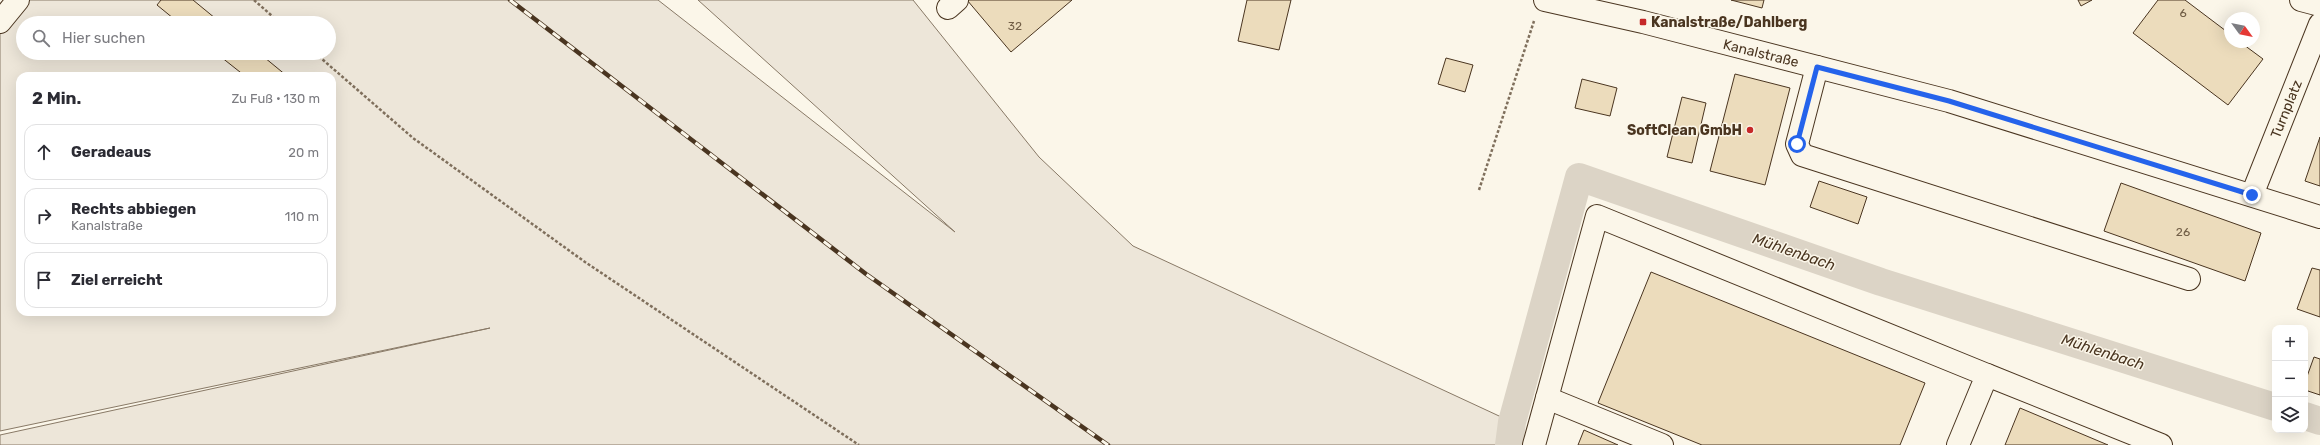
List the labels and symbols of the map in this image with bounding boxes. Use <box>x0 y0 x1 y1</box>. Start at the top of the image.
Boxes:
house number: 6 <box>2179 6 2187 20</box>
north arrow <box>2224 12 2260 48</box>
place label: Kanalstraße/Dahlberg <box>1651 14 1807 31</box>
marker: Kanalstraße/Dahlberg <box>1638 17 1648 27</box>
house number: 32 <box>1008 19 1022 33</box>
street label: Kanalstraße <box>1721 36 1801 71</box>
street label: Turnplatz <box>2267 78 2306 141</box>
place label: SoftClean GmbH <box>1627 122 1742 139</box>
marker: SoftClean GmbH <box>1745 125 1755 135</box>
route start <box>1788 135 1806 153</box>
route end <box>2243 186 2261 204</box>
house number: 26 <box>2176 225 2190 239</box>
water label: Mühlenbach <box>1750 229 1838 275</box>
water label: Mühlenbach <box>2059 330 2147 374</box>

